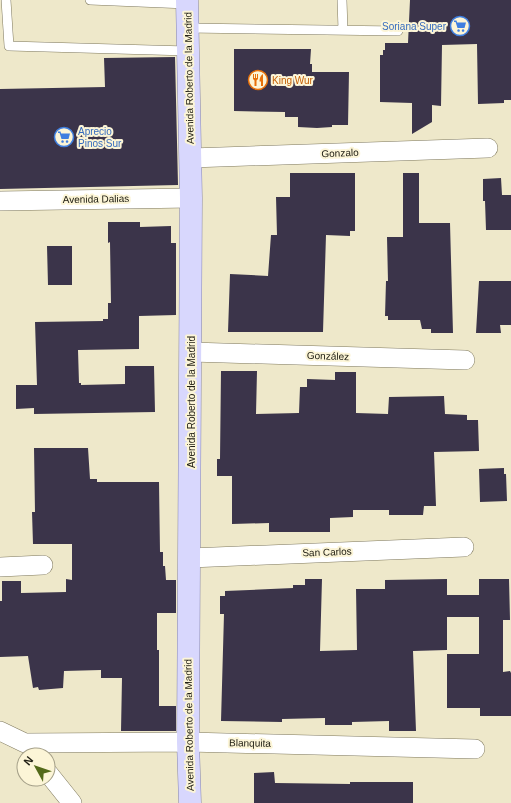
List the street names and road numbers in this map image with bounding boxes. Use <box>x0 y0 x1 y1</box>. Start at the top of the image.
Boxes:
street label: Avenida Roberto de la Madrid <box>182 12 196 144</box>
street label: Gonzalo <box>321 147 359 159</box>
street label: Avenida Dalias <box>63 193 129 205</box>
street label: Avenida Roberto de la Madrid <box>186 336 197 468</box>
street label: González <box>307 350 349 362</box>
street label: San Carlos <box>302 546 352 558</box>
street label: Avenida Roberto de la Madrid <box>182 659 196 791</box>
street label: Blanquita <box>229 737 271 749</box>

